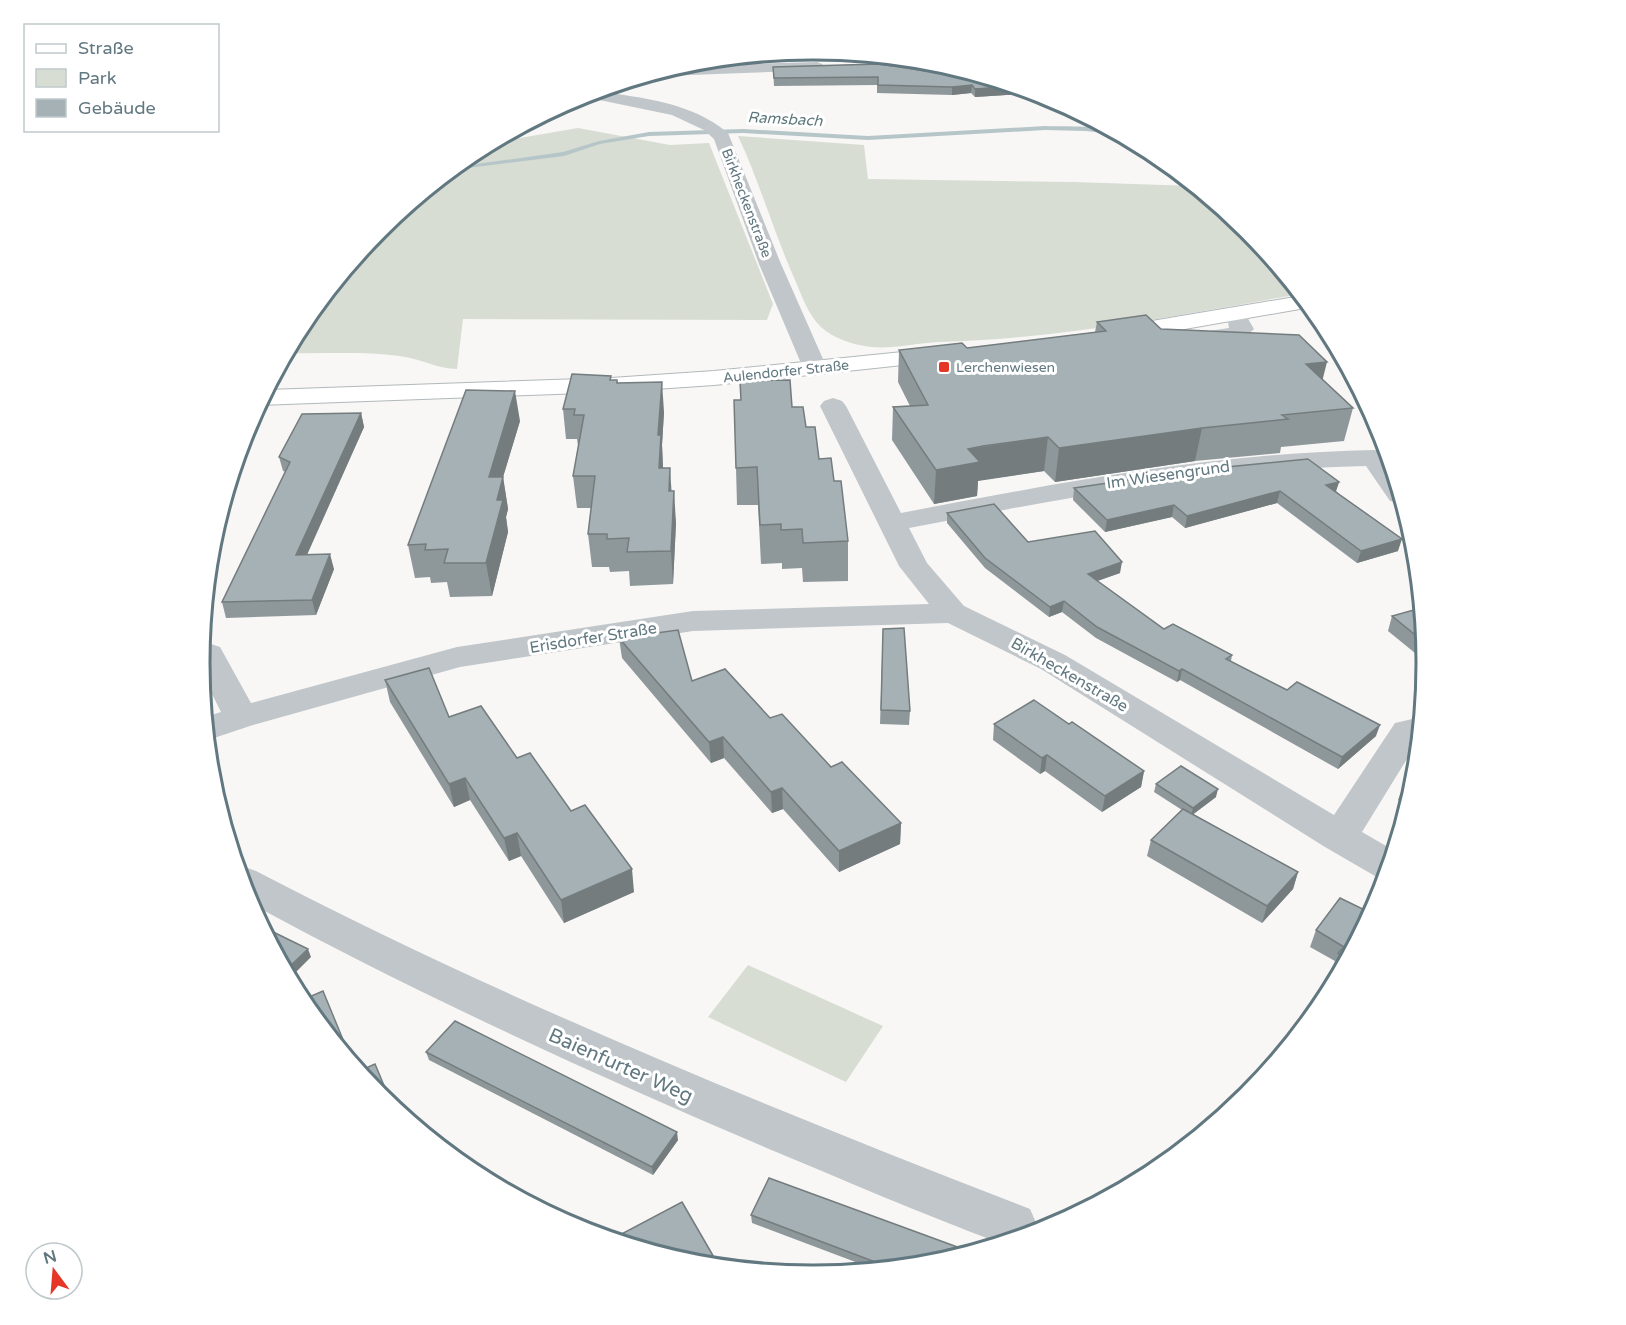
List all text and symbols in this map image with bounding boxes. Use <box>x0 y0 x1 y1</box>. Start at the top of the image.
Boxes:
legend <box>24 24 219 132</box>
text: Straße <box>78 37 134 59</box>
text: Park <box>78 67 117 89</box>
text: Gebäude <box>78 97 156 119</box>
water label: Ramsbach <box>747 108 824 130</box>
street label: Birkheckenstraße <box>718 146 775 260</box>
street label: Aulendorfer Straße <box>722 356 850 387</box>
place label: Lerchenwiesen <box>956 359 1055 376</box>
marker: Lerchenwiesen <box>937 360 951 374</box>
street label: Im Wiesengrund <box>1105 456 1231 494</box>
street label: Erisdorfer Straße <box>528 618 658 658</box>
street label: Birkheckenstraße <box>1007 633 1132 717</box>
street label: Baienfurter Weg <box>545 1023 697 1109</box>
north arrow <box>24 1241 84 1301</box>
text: N <box>41 1246 59 1269</box>

